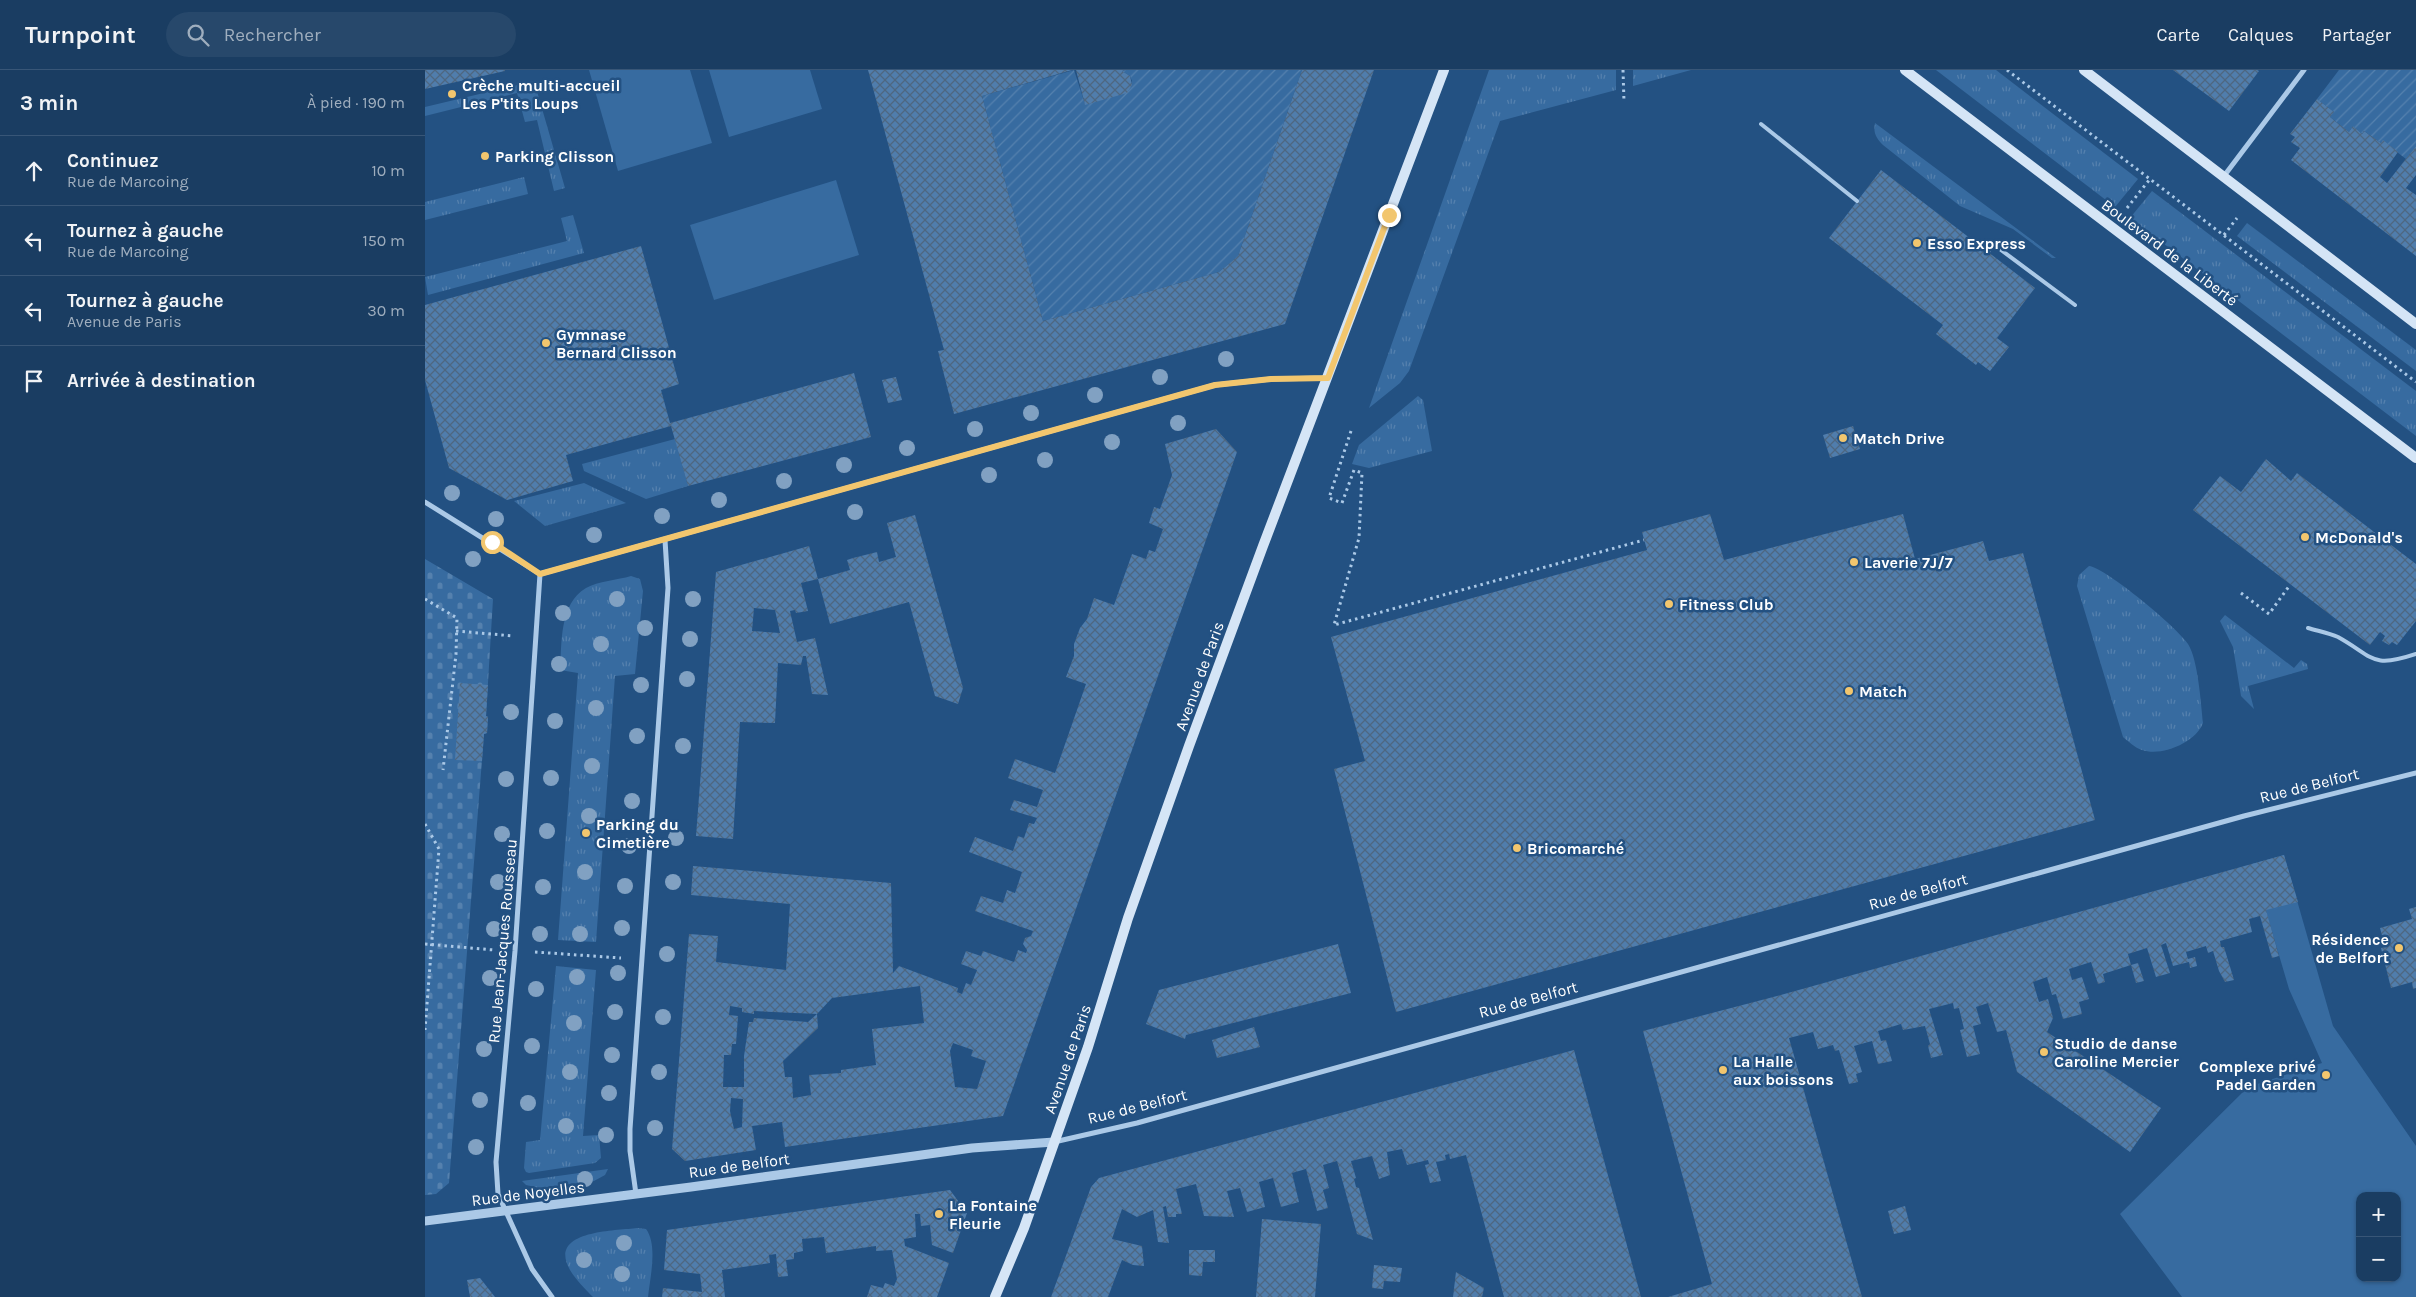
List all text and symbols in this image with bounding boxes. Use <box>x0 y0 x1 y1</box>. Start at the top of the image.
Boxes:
search box <box>166 12 516 57</box>
text: Turnpoint <box>25 21 136 49</box>
icon: search <box>184 21 212 49</box>
text: Rechercher <box>224 24 321 46</box>
text: Carte <box>2156 24 2200 46</box>
text: Calques <box>2228 24 2294 46</box>
text: Partager <box>2322 24 2391 46</box>
place label: Crèche multi-accueil Les P'tits Loups <box>462 76 620 113</box>
marker: Crèche multi-accueil Les P'tits Loups <box>446 88 458 100</box>
text: 3 min <box>20 91 78 115</box>
text: À pied · 190 m <box>307 93 405 112</box>
place label: Parking Clisson <box>495 147 614 166</box>
text: Continuez <box>67 150 159 172</box>
marker: Parking Clisson <box>479 150 491 162</box>
icon: ahead <box>20 157 48 185</box>
text: 10 m <box>371 161 405 180</box>
text: Rue de Marcoing <box>67 172 189 191</box>
street label: Boulevard de la Liberté <box>2098 195 2242 310</box>
route end <box>1378 204 1401 227</box>
text: Tournez à gauche <box>67 220 224 242</box>
icon: left <box>20 227 48 255</box>
text: 150 m <box>362 231 405 250</box>
place label: Esso Express <box>1927 234 2026 253</box>
marker: Esso Express <box>1911 237 1923 249</box>
text: Rue de Marcoing <box>67 242 189 261</box>
text: Tournez à gauche <box>67 290 224 312</box>
icon: left <box>20 297 48 325</box>
text: 30 m <box>367 301 405 320</box>
text: Avenue de Paris <box>67 312 182 331</box>
place label: Gymnase Bernard Clisson <box>556 325 677 362</box>
marker: Gymnase Bernard Clisson <box>540 337 552 349</box>
icon: arrive <box>20 367 48 395</box>
text: Arrivée à destination <box>67 370 256 392</box>
place label: Match Drive <box>1853 429 1944 448</box>
marker: Match Drive <box>1837 432 1849 444</box>
place label: McDonald's <box>2315 528 2403 547</box>
route start <box>481 531 504 554</box>
marker: McDonald's <box>2299 531 2311 543</box>
place label: Laverie 7J/7 <box>1864 553 1953 572</box>
marker: Laverie 7J/7 <box>1848 556 1860 568</box>
place label: Fitness Club <box>1679 595 1774 614</box>
marker: Fitness Club <box>1663 598 1675 610</box>
street label: Avenue de Paris <box>1171 619 1228 733</box>
place label: Match <box>1859 682 1907 701</box>
marker: Match <box>1843 685 1855 697</box>
street label: Rue de Belfort <box>2257 764 2361 807</box>
place label: Parking du Cimetière <box>596 815 679 852</box>
marker: Parking du Cimetière <box>580 827 592 839</box>
street label: Rue Jean-Jacques Rousseau <box>484 838 521 1044</box>
place label: Bricomarché <box>1527 839 1624 858</box>
marker: Bricomarché <box>1511 842 1523 854</box>
street label: Rue de Belfort <box>1867 869 1970 914</box>
place label: Résidence de Belfort <box>2311 930 2389 967</box>
marker: Résidence de Belfort <box>2393 942 2405 954</box>
street label: Rue de Belfort <box>1477 977 1580 1022</box>
street label: Avenue de Paris <box>1040 1002 1095 1116</box>
place label: Studio de danse Caroline Mercier <box>2054 1034 2179 1071</box>
marker: Studio de danse Caroline Mercier <box>2038 1046 2050 1058</box>
place label: La Halle aux boissons <box>1733 1052 1834 1089</box>
place label: Complexe privé Padel Garden <box>2199 1057 2316 1094</box>
marker: La Halle aux boissons <box>1717 1064 1729 1076</box>
marker: Complexe privé Padel Garden <box>2320 1069 2332 1081</box>
street label: Rue de Belfort <box>1085 1085 1189 1128</box>
street label: Rue de Belfort <box>687 1149 791 1182</box>
street label: Rue de Noyelles <box>470 1177 586 1210</box>
map controls <box>2356 1192 2401 1282</box>
button: + <box>2356 1192 2401 1237</box>
place label: La Fontaine Fleurie <box>949 1196 1037 1233</box>
marker: La Fontaine Fleurie <box>933 1208 945 1220</box>
button: − <box>2356 1237 2401 1282</box>

